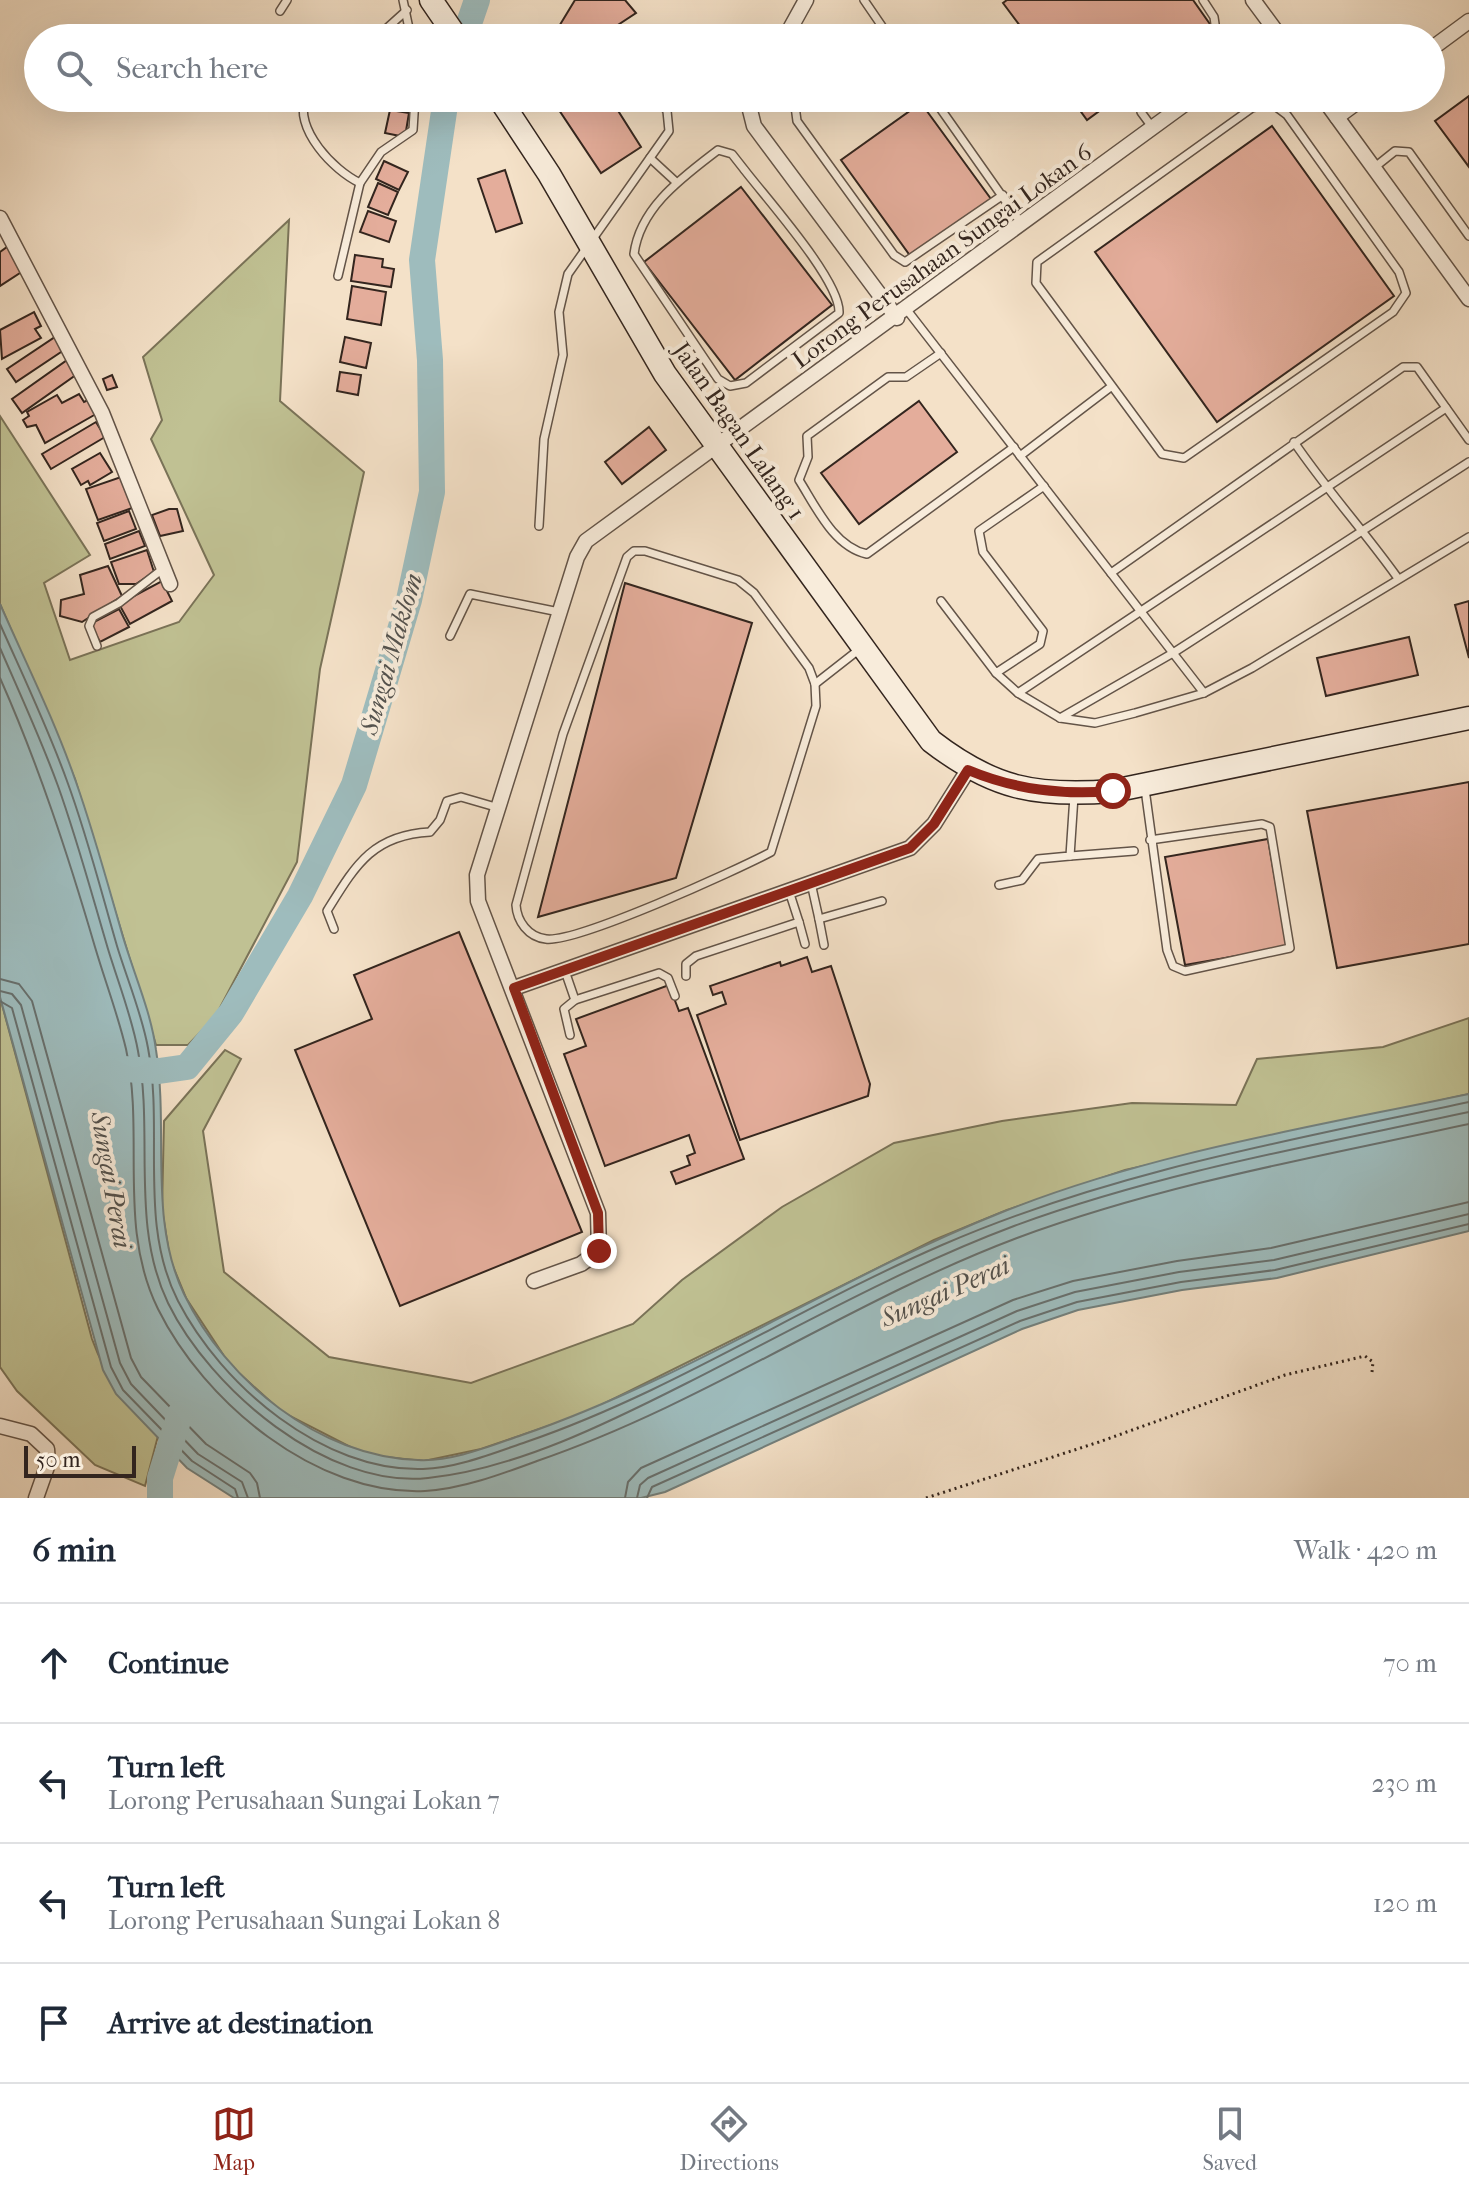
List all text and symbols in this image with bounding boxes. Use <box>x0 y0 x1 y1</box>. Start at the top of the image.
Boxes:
search box <box>24 24 1445 112</box>
icon: search <box>52 46 96 90</box>
text: Search here <box>116 51 268 86</box>
street label: Lorong Perusahaan Sungai Lokan 6 <box>787 137 1098 374</box>
street label: Jalan Bagan Lalang 1 <box>666 335 811 525</box>
water label: Sungai Maklom <box>353 570 429 739</box>
route start <box>1095 773 1131 809</box>
water label: Sungai Perai <box>84 1108 139 1252</box>
route end <box>581 1233 617 1269</box>
water label: Sungai Perai <box>875 1249 1016 1335</box>
scale bar <box>24 1442 136 1478</box>
text: 50 m <box>36 1447 81 1473</box>
text: 6 min <box>32 1530 116 1570</box>
text: Walk · 420 m <box>1294 1535 1437 1566</box>
icon: ahead <box>32 1641 76 1685</box>
text: Continue <box>108 1646 229 1681</box>
text: 70 m <box>1383 1648 1437 1679</box>
text: Turn left <box>108 1750 225 1785</box>
icon: left <box>32 1761 76 1805</box>
text: 230 m <box>1371 1768 1437 1799</box>
text: Lorong Perusahaan Sungai Lokan 7 <box>108 1785 500 1816</box>
text: Turn left <box>108 1870 225 1905</box>
icon: left <box>32 1881 76 1925</box>
text: 120 m <box>1373 1888 1437 1919</box>
text: Lorong Perusahaan Sungai Lokan 8 <box>108 1905 500 1936</box>
icon: arrive <box>32 2001 76 2045</box>
text: Arrive at destination <box>108 2006 373 2041</box>
tab: Map <box>212 2102 256 2176</box>
tab: Directions <box>680 2102 779 2176</box>
tab: Saved <box>1203 2102 1257 2176</box>

